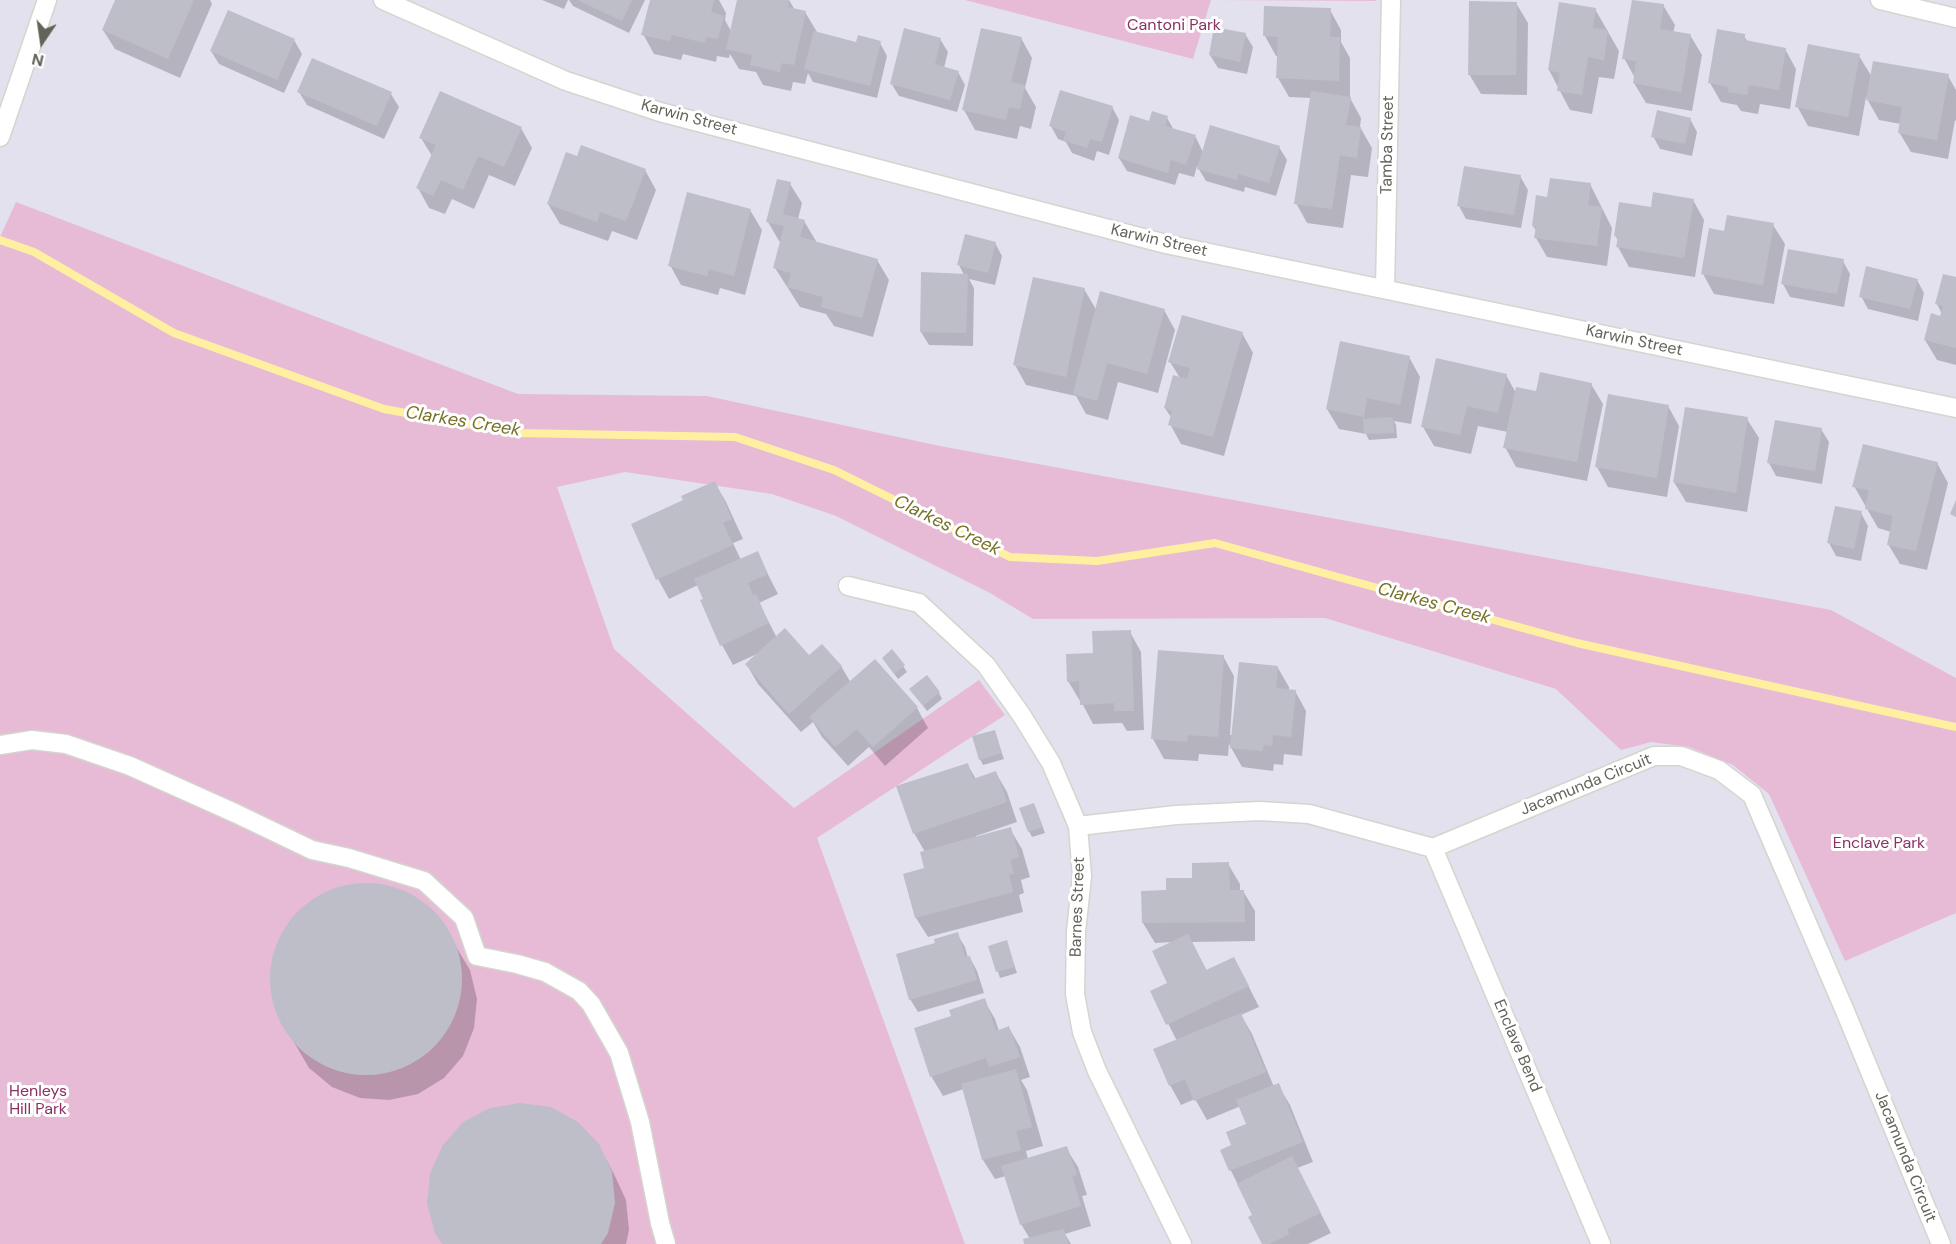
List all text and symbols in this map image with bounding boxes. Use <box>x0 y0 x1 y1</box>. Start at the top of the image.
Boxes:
north arrow <box>12 12 72 72</box>
park label: Cantoni Park <box>1127 16 1221 36</box>
text: N <box>30 48 46 72</box>
street label: Tamba Street <box>1378 95 1398 195</box>
street label: Karwin Street <box>639 96 739 140</box>
street label: Karwin Street <box>1109 221 1209 261</box>
street label: Karwin Street <box>1584 321 1684 361</box>
water label: Clarkes Creek <box>404 402 522 442</box>
water label: Clarkes Creek <box>890 491 1004 561</box>
water label: Clarkes Creek <box>1375 579 1493 629</box>
street label: Jacamunda Circuit <box>1518 750 1654 820</box>
park label: Enclave Park <box>1833 834 1925 854</box>
street label: Barnes Street <box>1067 857 1089 957</box>
street label: Enclave Bend <box>1489 997 1545 1095</box>
park label: Henleys Hill Park <box>9 1082 67 1120</box>
street label: Jacamunda Circuit <box>1870 1089 1940 1225</box>

